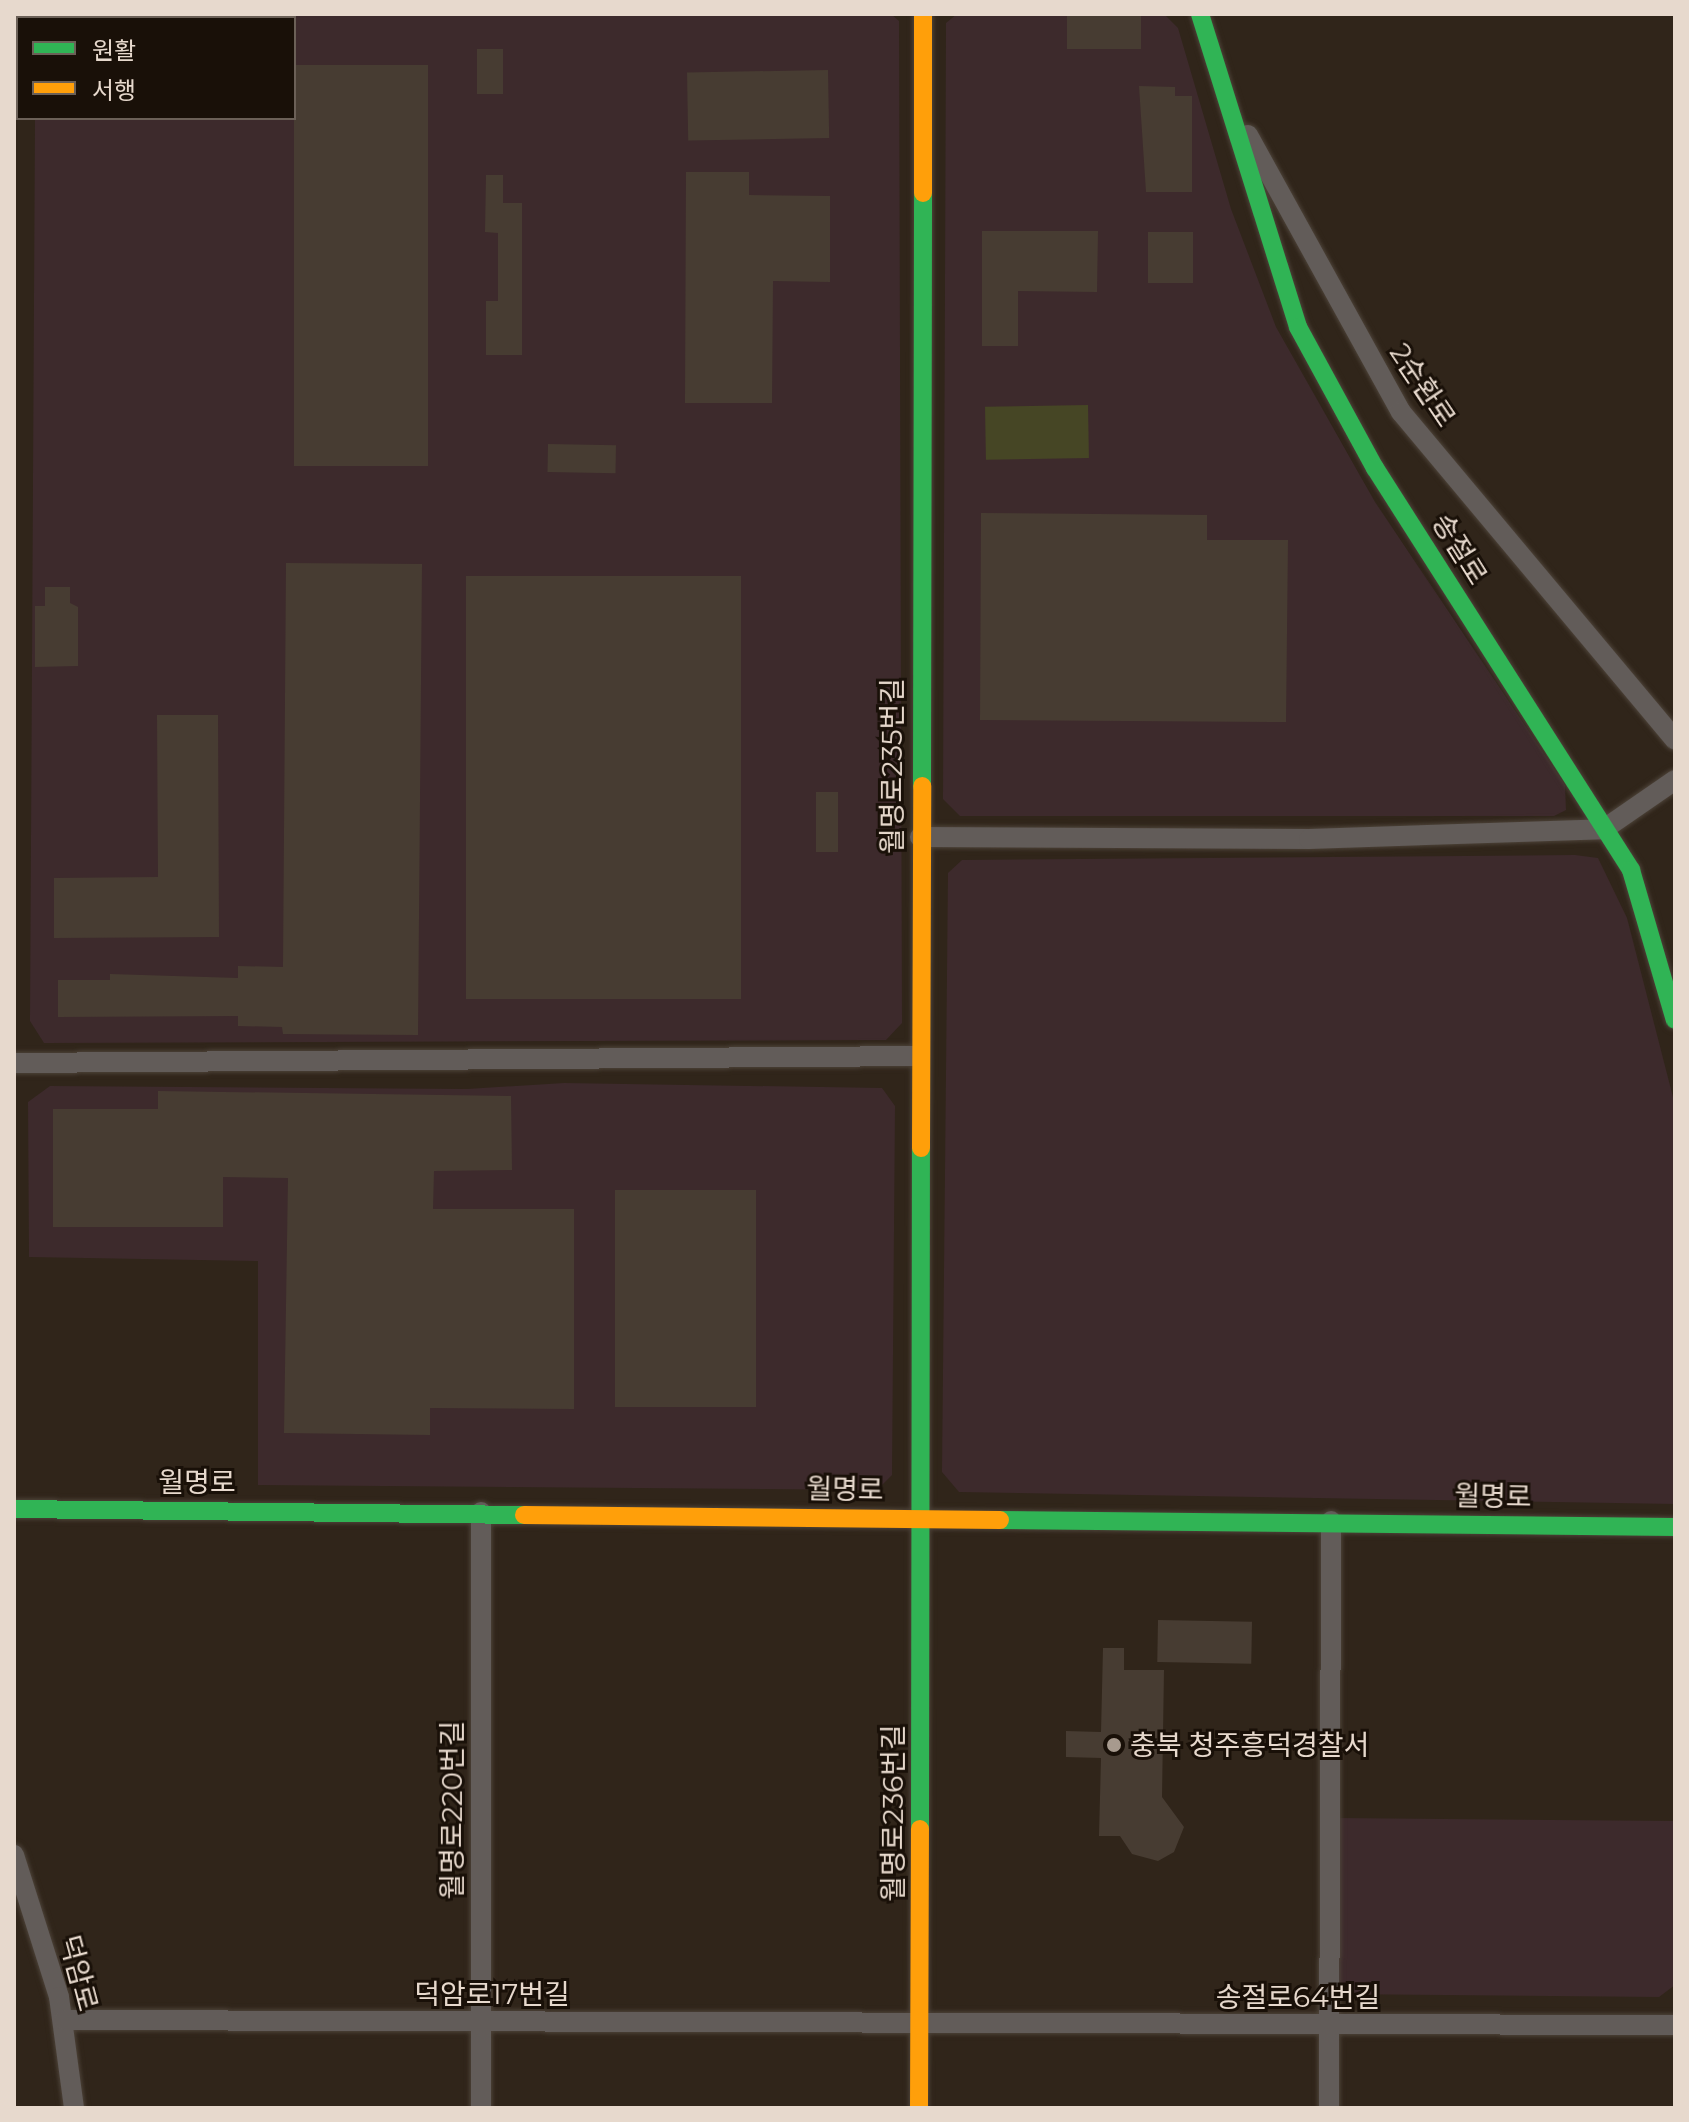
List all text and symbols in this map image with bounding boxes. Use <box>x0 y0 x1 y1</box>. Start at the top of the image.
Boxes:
legend <box>16 16 296 120</box>
text: 원활 <box>92 36 136 65</box>
text: 서행 <box>92 76 136 105</box>
street label: 2순환로 <box>1383 337 1463 433</box>
street label: 송절로 <box>1425 507 1495 591</box>
street label: 월명로235번길 <box>875 678 909 854</box>
street label: 월명로 <box>158 1465 236 1499</box>
street label: 월명로 <box>806 1472 884 1506</box>
street label: 월명로 <box>1454 1479 1532 1513</box>
street label: 월명로220번길 <box>435 1720 469 1900</box>
street label: 월명로236번길 <box>876 1724 910 1902</box>
place label: 충북 청주흥덕경찰서 <box>1130 1728 1369 1762</box>
marker: 충북 청주흥덕경찰서 <box>1105 1736 1123 1754</box>
street label: 덕암로 <box>53 1931 105 2015</box>
street label: 덕암로17번길 <box>414 1977 570 2011</box>
street label: 송절로64번길 <box>1216 1980 1380 2014</box>

